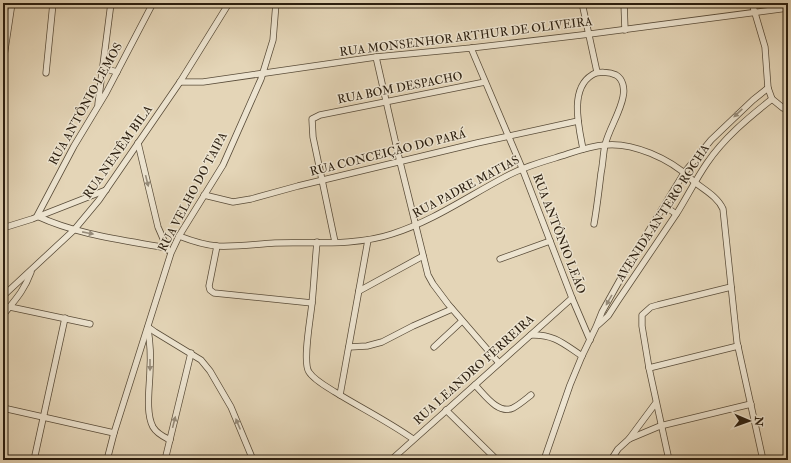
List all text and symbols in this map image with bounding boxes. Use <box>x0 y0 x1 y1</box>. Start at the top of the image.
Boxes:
street label: RUA MONSENHOR ARTHUR DE OLIVEIRA <box>339 14 594 60</box>
street label: RUA ANTÔNIO LEMOS <box>46 40 126 168</box>
street label: RUA BOM DESPACHO <box>336 68 464 107</box>
street label: RUA NENÊM BILA <box>80 102 156 201</box>
one-way arrow <box>733 109 743 118</box>
street label: RUA CONCEIÇÃO DO PARÁ <box>308 126 468 180</box>
street label: RUA VELHO DO TAIPA <box>155 129 231 254</box>
street label: AVENIDA ANTERO ROCHA <box>613 141 713 285</box>
street label: RUA PADRE MATIAS <box>410 153 522 221</box>
street label: RUA ANTÔNIO LEÃO <box>529 172 589 296</box>
one-way arrow <box>144 175 150 187</box>
one-way arrow <box>81 230 94 236</box>
one-way arrow <box>605 294 612 305</box>
street label: RUA LEANDRO FERREIRA <box>411 312 538 428</box>
one-way arrow <box>147 359 153 372</box>
north arrow <box>729 401 769 441</box>
text: N <box>752 415 765 428</box>
one-way arrow <box>172 416 178 428</box>
one-way arrow <box>235 418 241 429</box>

